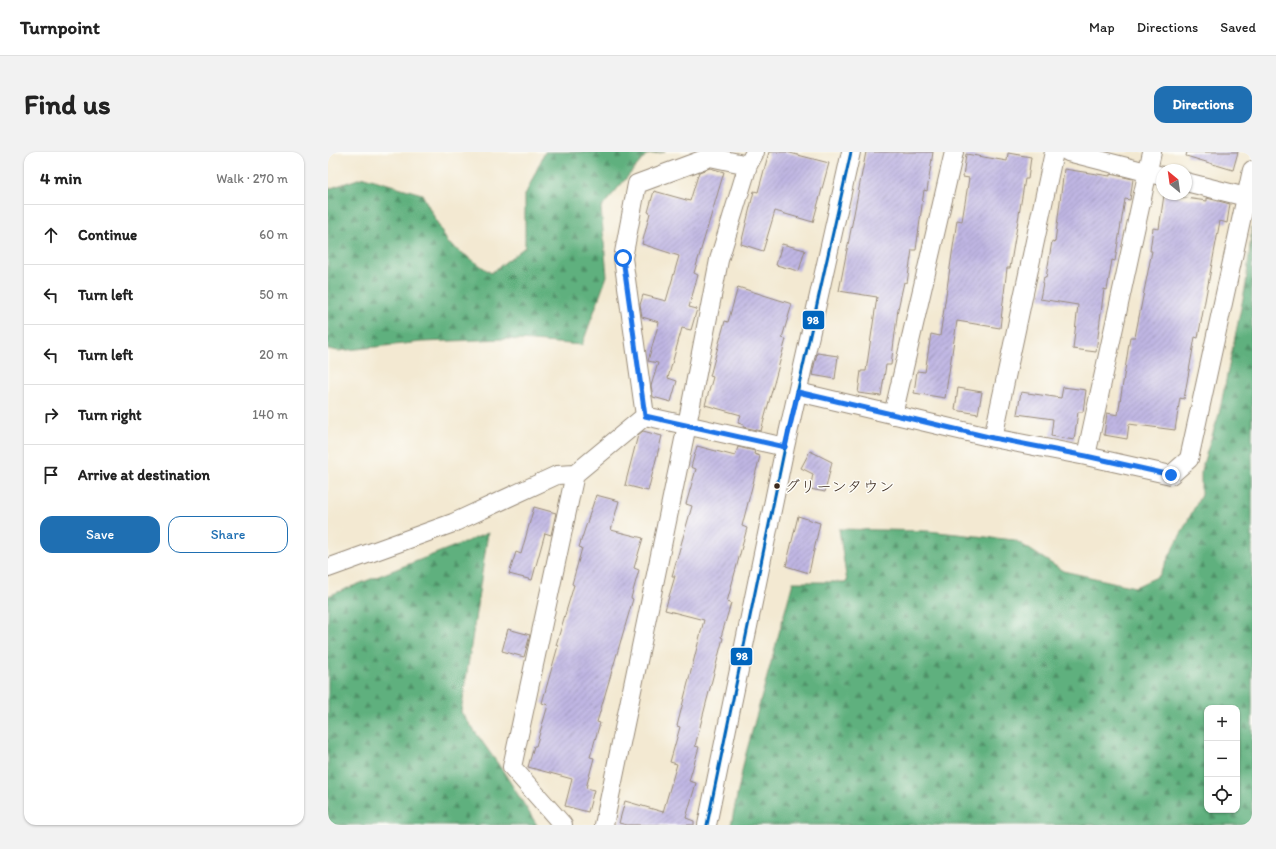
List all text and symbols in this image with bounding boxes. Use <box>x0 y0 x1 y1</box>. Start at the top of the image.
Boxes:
text: Turnpoint <box>20 16 100 39</box>
text: Map <box>1089 19 1115 36</box>
text: Directions <box>1137 19 1198 36</box>
text: Saved <box>1220 19 1256 36</box>
button: Directions <box>1154 86 1252 123</box>
text: Find us <box>24 87 111 121</box>
north arrow <box>1156 164 1192 200</box>
text: 4 min <box>40 168 82 188</box>
text: Walk · 270 m <box>216 171 288 186</box>
icon: ahead <box>40 224 62 246</box>
text: Continue <box>78 226 137 244</box>
text: 60 m <box>259 227 288 242</box>
route start <box>614 249 632 267</box>
icon: left <box>40 284 62 306</box>
text: Turn left <box>78 286 133 304</box>
text: 50 m <box>259 287 288 302</box>
line badge: 98 <box>802 310 825 330</box>
text: 98 <box>807 314 819 327</box>
icon: left <box>40 344 62 366</box>
text: Turn left <box>78 346 133 364</box>
text: 20 m <box>259 347 288 362</box>
icon: right <box>40 404 62 426</box>
text: Turn right <box>78 406 142 424</box>
text: 140 m <box>252 407 288 422</box>
icon: arrive <box>40 464 62 486</box>
text: Arrive at destination <box>78 466 210 484</box>
route end <box>1162 466 1180 484</box>
place label: グリーンタウン <box>784 477 894 496</box>
marker: グリーンタウン <box>772 481 782 491</box>
button: Save <box>40 516 160 553</box>
button: Share <box>168 516 288 553</box>
line badge: 98 <box>730 647 753 666</box>
text: 98 <box>736 650 748 663</box>
map controls <box>1204 705 1240 813</box>
button: + <box>1204 705 1240 741</box>
button: − <box>1204 741 1240 777</box>
button: locate <box>1204 777 1240 813</box>

